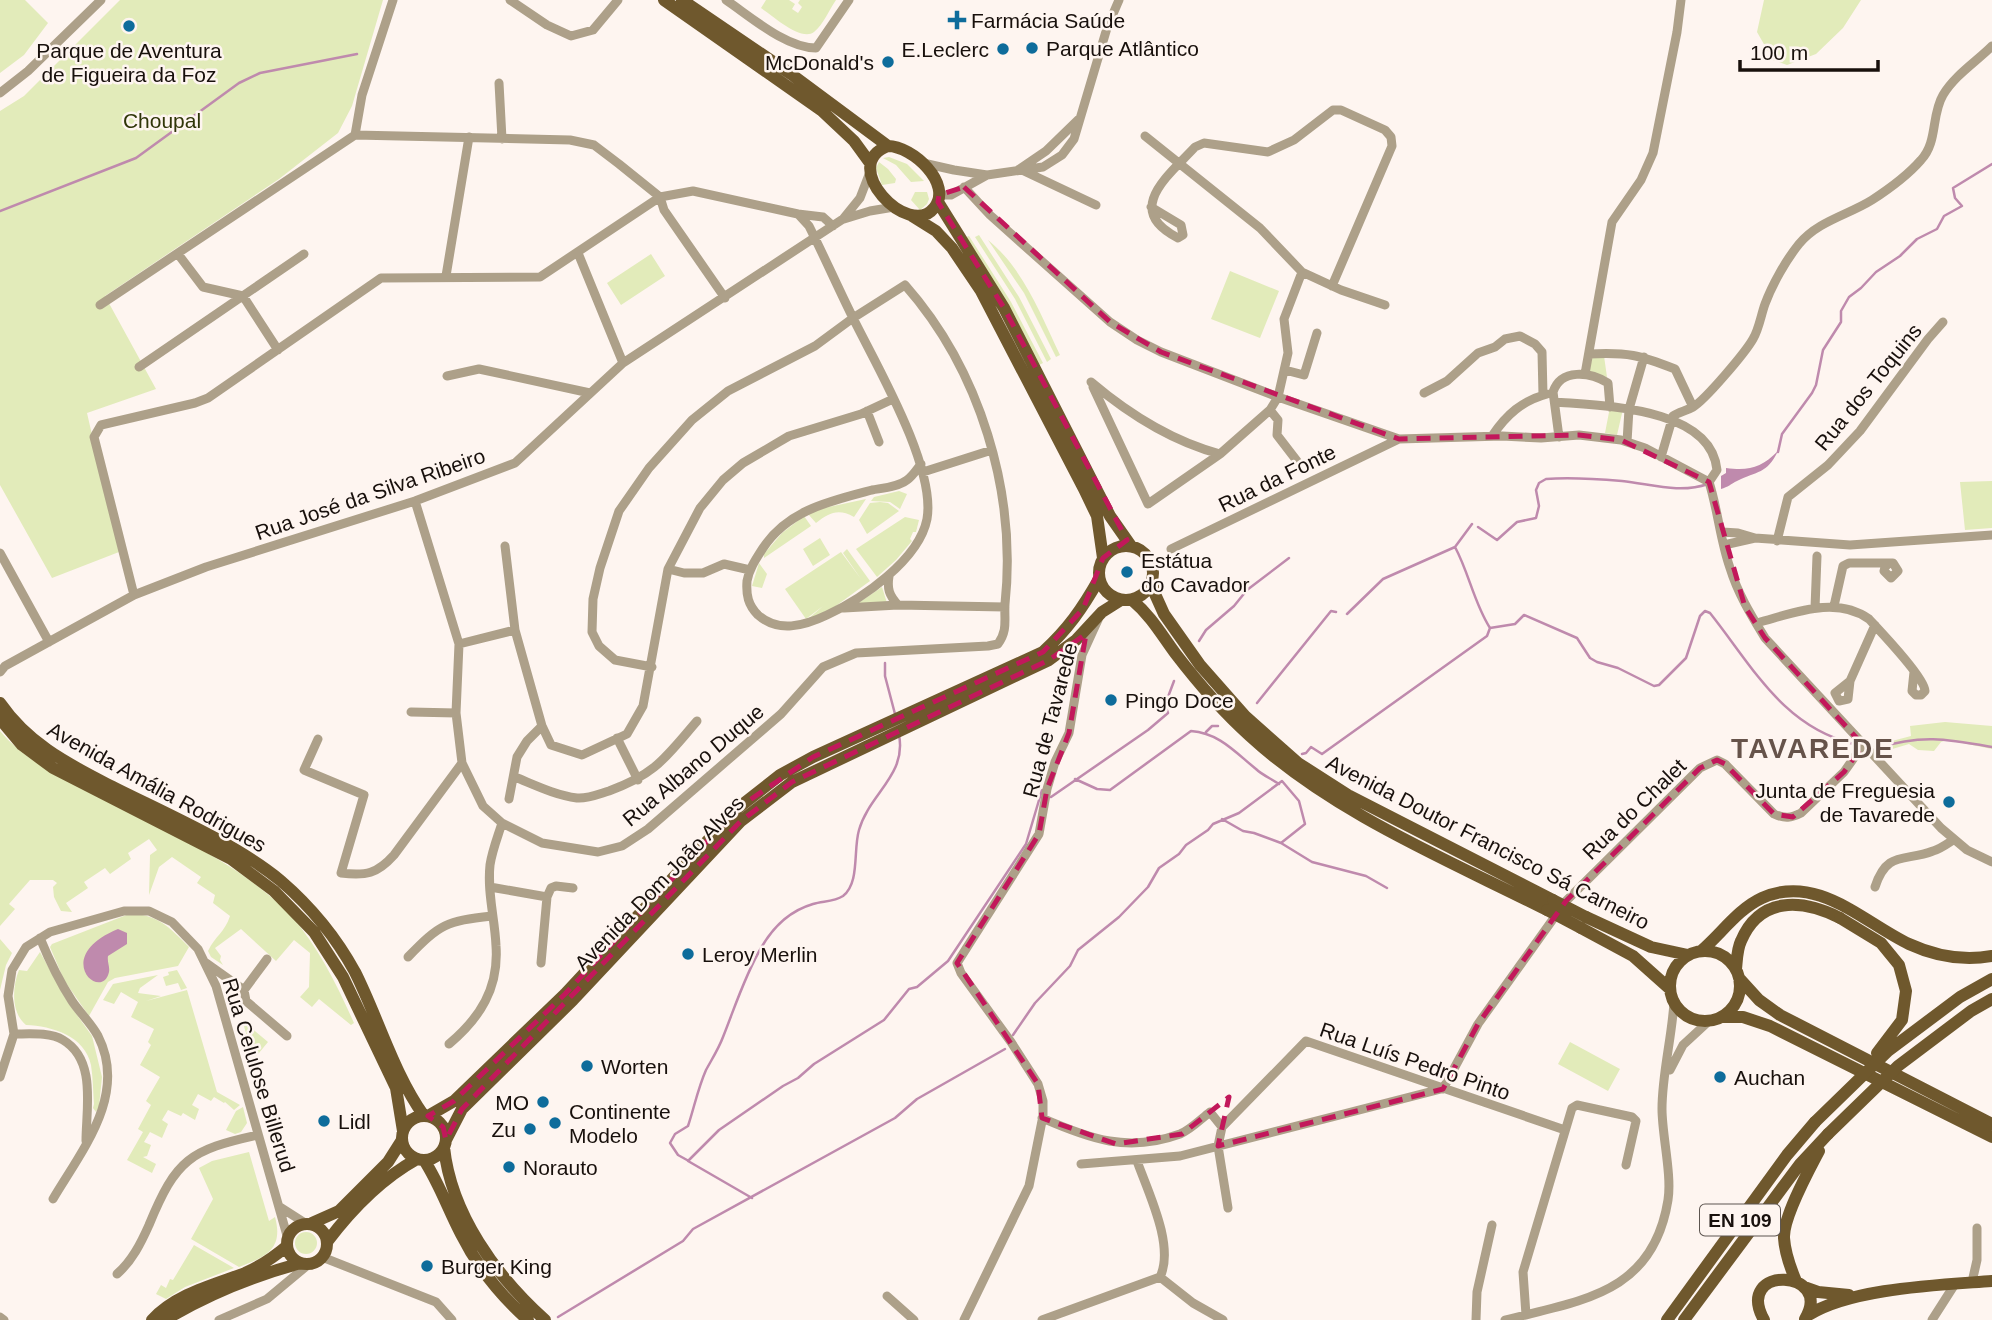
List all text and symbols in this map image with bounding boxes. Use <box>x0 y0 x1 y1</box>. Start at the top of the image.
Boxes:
place label: Farmácia Saúde <box>971 9 1125 32</box>
marker: Farmácia Saúde <box>949 12 965 28</box>
marker: Parque de Aventura de Figueira da Foz <box>121 18 137 34</box>
scale bar <box>1740 28 1878 72</box>
place label: Parque Atlântico <box>1046 37 1199 60</box>
place label: E.Leclerc <box>901 38 989 61</box>
place label: Parque de Aventura de Figueira da Foz <box>36 39 222 86</box>
marker: Parque Atlântico <box>1024 40 1040 56</box>
marker: E.Leclerc <box>995 41 1011 57</box>
text: 100 m <box>1750 41 1808 64</box>
place label: McDonald's <box>765 51 874 74</box>
marker: McDonald's <box>880 54 896 70</box>
park label: Choupal <box>123 109 201 132</box>
street label: Rua dos Toquins <box>1810 319 1926 455</box>
street label: Rua da Fonte <box>1215 440 1339 516</box>
street label: Rua José da Silva Ribeiro <box>252 444 488 544</box>
place label: Estátua do Cavador <box>1141 549 1250 596</box>
marker: Estátua do Cavador <box>1119 564 1135 580</box>
street label: Rua de Tavarede <box>1018 640 1082 800</box>
place label: Pingo Doce <box>1125 689 1234 712</box>
marker: Pingo Doce <box>1103 692 1119 708</box>
street label: Rua Albano Duque <box>618 700 768 830</box>
street label: Avenida Amália Rodrigues <box>44 717 270 857</box>
district label: TAVAREDE <box>1731 733 1895 764</box>
street label: Avenida Doutor Francisco Sá Carneiro <box>1323 750 1653 934</box>
street label: Rua do Chalet <box>1578 754 1690 864</box>
place label: Junta de Freguesia de Tavarede <box>1755 779 1935 826</box>
street label: Avenida Dom João Alves <box>570 791 748 975</box>
marker: Junta de Freguesia de Tavarede <box>1941 794 1957 810</box>
place label: Leroy Merlin <box>702 943 818 966</box>
marker: Leroy Merlin <box>680 946 696 962</box>
street label: Rua Celulose Billerud <box>218 975 300 1175</box>
street label: Rua Luís Pedro Pinto <box>1317 1018 1513 1104</box>
place label: Worten <box>601 1055 668 1078</box>
marker: Worten <box>579 1058 595 1074</box>
place label: Auchan <box>1734 1066 1805 1089</box>
marker: Auchan <box>1712 1069 1728 1085</box>
place label: MO <box>495 1091 529 1114</box>
marker: MO <box>535 1094 551 1110</box>
place label: Continente Modelo <box>569 1100 671 1147</box>
place label: Lidl <box>338 1110 371 1133</box>
marker: Lidl <box>316 1113 332 1129</box>
marker: Continente Modelo <box>547 1115 563 1131</box>
place label: Zu <box>491 1118 516 1141</box>
marker: Zu <box>522 1121 538 1137</box>
place label: Norauto <box>523 1156 598 1179</box>
marker: Norauto <box>501 1159 517 1175</box>
road number: EN 109 <box>1700 1204 1780 1236</box>
place label: Burger King <box>441 1255 552 1278</box>
marker: Burger King <box>419 1258 435 1274</box>

